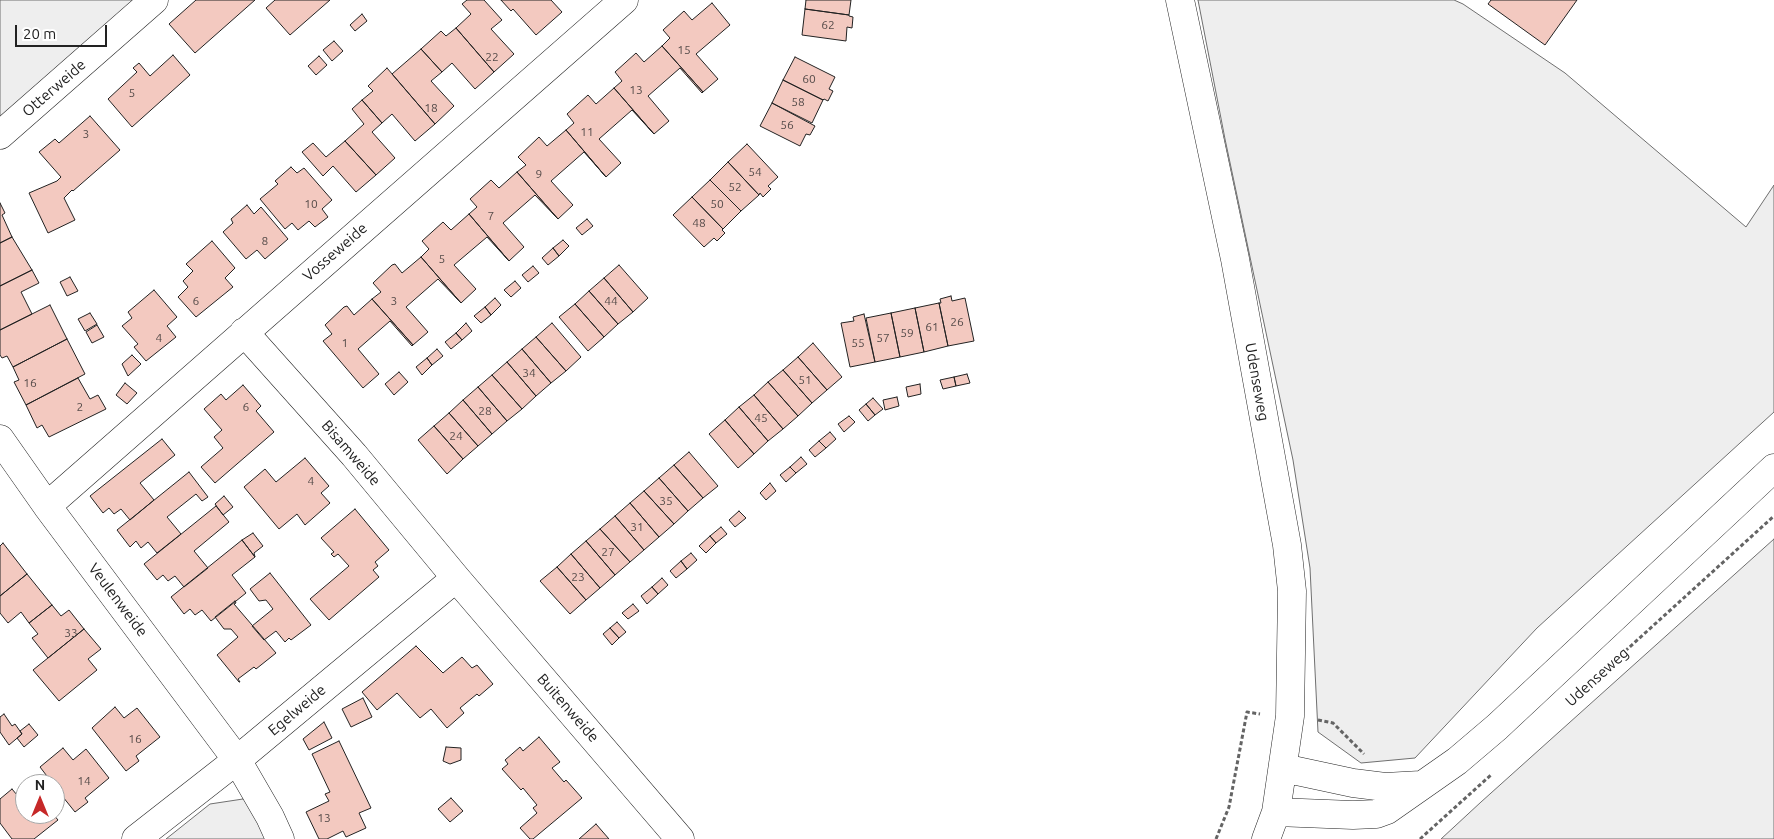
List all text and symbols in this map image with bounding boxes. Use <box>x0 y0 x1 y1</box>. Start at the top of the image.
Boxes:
scale bar <box>18 15 110 47</box>
house number: 62 <box>821 18 835 32</box>
text: 20 m <box>23 25 56 42</box>
house number: 15 <box>677 43 691 57</box>
house number: 22 <box>485 50 499 64</box>
street label: Otterweide <box>19 56 89 120</box>
house number: 60 <box>802 72 816 86</box>
house number: 13 <box>629 83 643 97</box>
house number: 5 <box>129 86 135 100</box>
house number: 58 <box>791 95 805 109</box>
house number: 18 <box>424 101 438 115</box>
house number: 56 <box>780 118 794 132</box>
house number: 11 <box>580 125 594 139</box>
house number: 3 <box>83 127 89 141</box>
house number: 54 <box>748 165 762 179</box>
house number: 9 <box>536 167 542 181</box>
house number: 52 <box>728 180 742 194</box>
house number: 10 <box>304 197 318 211</box>
house number: 50 <box>710 197 724 211</box>
house number: 7 <box>488 209 494 223</box>
house number: 48 <box>692 216 706 230</box>
street label: Vosseweide <box>299 219 371 285</box>
house number: 8 <box>262 234 268 248</box>
house number: 5 <box>439 252 445 266</box>
house number: 6 <box>193 294 199 308</box>
house number: 3 <box>391 294 397 308</box>
house number: 44 <box>604 294 618 308</box>
house number: 26 <box>950 315 964 329</box>
house number: 61 <box>925 320 939 334</box>
house number: 59 <box>900 326 914 340</box>
house number: 4 <box>156 331 162 345</box>
house number: 57 <box>876 331 890 345</box>
house number: 1 <box>342 336 348 350</box>
house number: 55 <box>851 336 865 350</box>
street label: Udenseweg <box>1241 341 1273 423</box>
house number: 34 <box>522 366 536 380</box>
house number: 51 <box>798 373 812 387</box>
house number: 16 <box>23 376 37 390</box>
house number: 2 <box>77 400 83 414</box>
house number: 6 <box>243 400 249 414</box>
house number: 28 <box>478 404 492 418</box>
house number: 45 <box>754 411 768 425</box>
street label: Bisamweide <box>318 417 384 489</box>
house number: 24 <box>449 429 463 443</box>
house number: 4 <box>308 474 314 488</box>
house number: 35 <box>659 494 673 508</box>
house number: 31 <box>630 520 644 534</box>
house number: 27 <box>601 545 615 559</box>
street label: Veulenweide <box>85 560 151 640</box>
house number: 23 <box>571 570 585 584</box>
house number: 33 <box>64 626 78 640</box>
street label: Udenseweg <box>1562 644 1632 710</box>
street label: Buitenweide <box>533 670 603 746</box>
street label: Egelweide <box>265 681 329 739</box>
house number: 16 <box>128 732 142 746</box>
north arrow <box>15 774 65 824</box>
house number: 14 <box>77 774 91 788</box>
text: N <box>35 777 45 793</box>
house number: 13 <box>317 811 331 825</box>

